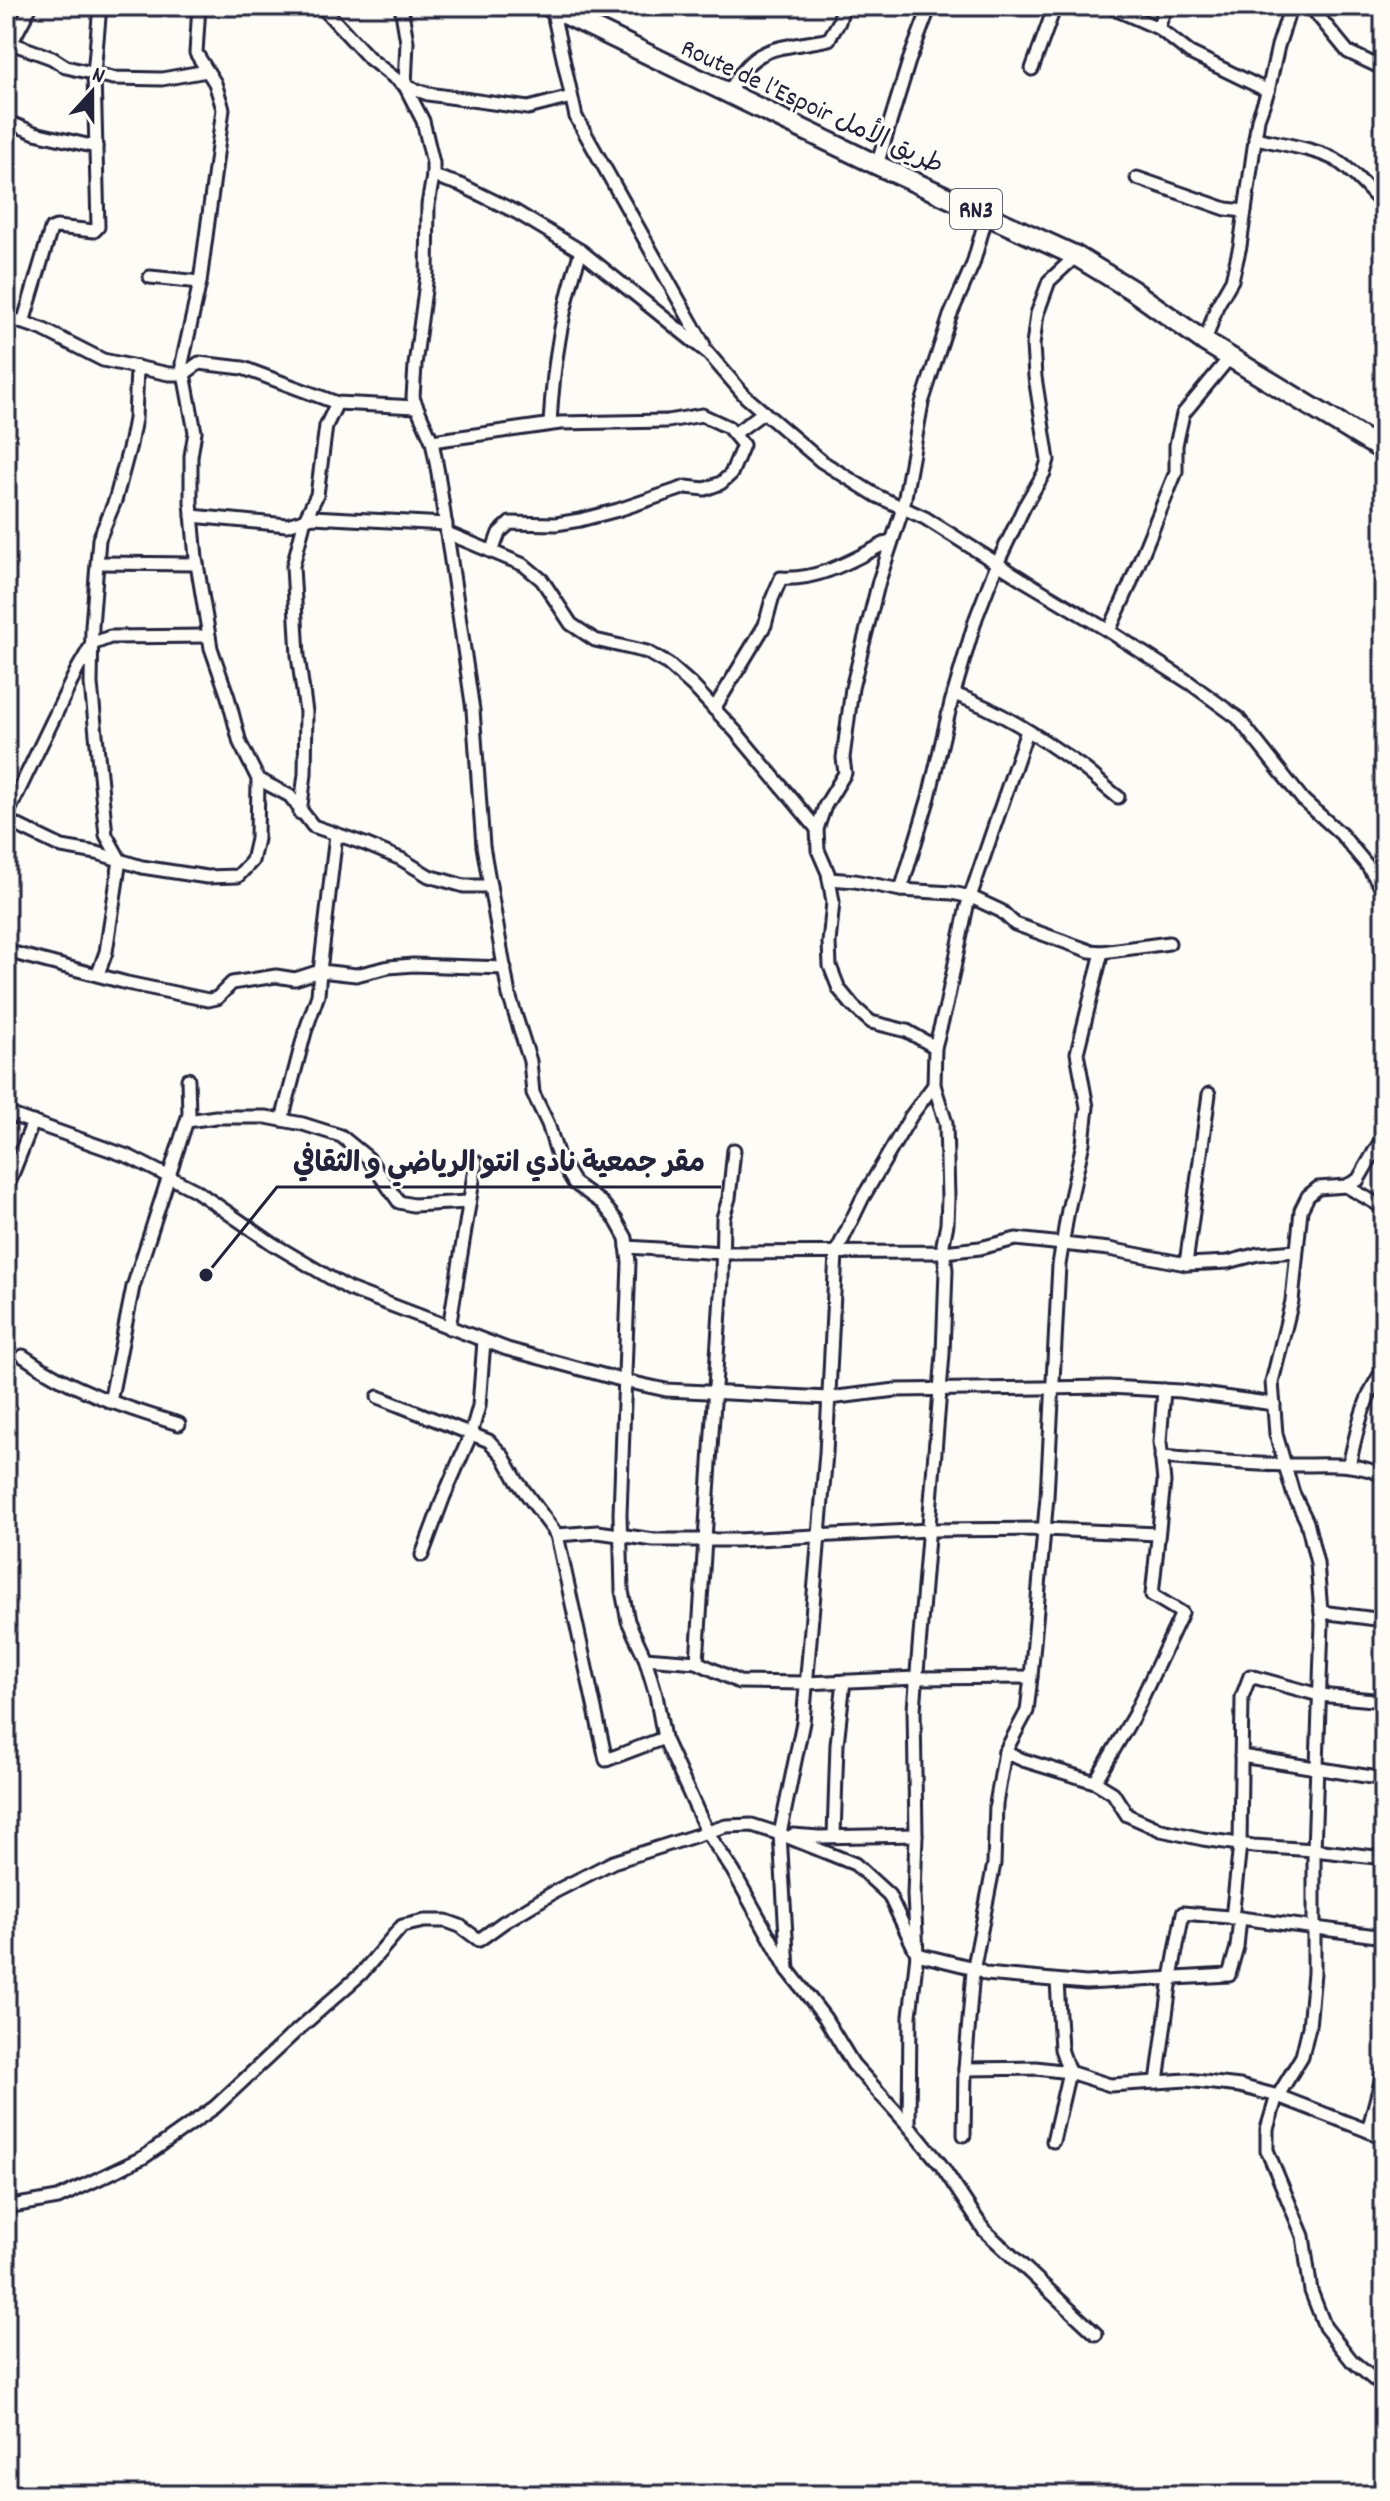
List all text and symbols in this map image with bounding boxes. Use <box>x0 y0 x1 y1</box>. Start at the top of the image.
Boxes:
street label: Route de l’Espoir طريق الأمل <box>674 28 950 185</box>
north arrow <box>52 52 132 132</box>
text: N <box>87 60 109 93</box>
road number: RN3 <box>950 189 1002 229</box>
callout: مقر جمعية نادي انتو الرياضي و الثقافي <box>277 1135 721 1187</box>
text: مقر جمعية نادي انتو الرياضي و الثقافي <box>293 1142 705 1187</box>

